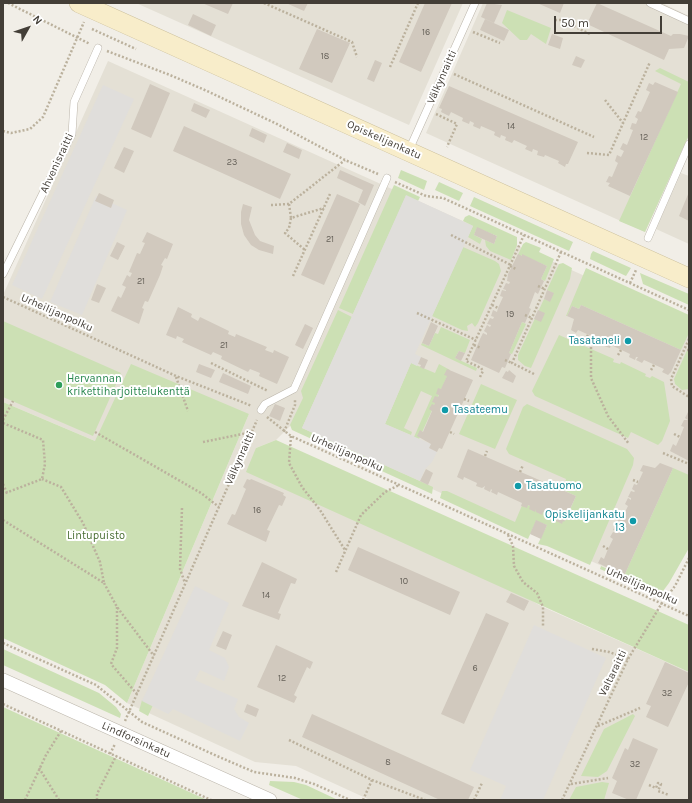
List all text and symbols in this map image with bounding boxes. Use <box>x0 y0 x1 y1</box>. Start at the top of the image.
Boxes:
north arrow <box>8 8 48 48</box>
scale bar <box>556 8 664 34</box>
text: N <box>30 13 45 27</box>
text: 50 m <box>561 16 589 30</box>
house number: 16 <box>422 27 430 37</box>
street label: Välkynraitti <box>424 48 460 106</box>
house number: 18 <box>321 51 329 61</box>
street label: Opiskelijankatu <box>345 118 423 162</box>
house number: 14 <box>507 121 515 131</box>
street label: Ahvenisraitti <box>37 131 77 195</box>
house number: 12 <box>640 132 648 142</box>
house number: 23 <box>227 157 237 167</box>
house number: 21 <box>326 234 334 244</box>
house number: 21 <box>137 276 145 286</box>
street label: Urheilijanpolku <box>19 291 95 335</box>
house number: 19 <box>506 309 514 319</box>
place label: Tasataneli <box>569 334 620 348</box>
marker: Tasataneli <box>623 336 633 346</box>
house number: 21 <box>220 340 228 350</box>
place label: Hervannan krikettiharjoittelukenttä <box>67 372 190 398</box>
marker: Hervannan krikettiharjoittelukenttä <box>54 380 64 390</box>
place label: Tasateemu <box>453 403 508 417</box>
marker: Tasateemu <box>440 405 450 415</box>
street label: Välkynraitti <box>222 429 258 487</box>
street label: Urheilijanpolku <box>309 431 385 475</box>
place label: Tasatuomo <box>526 479 582 493</box>
marker: Tasatuomo <box>513 481 523 491</box>
house number: 16 <box>253 505 261 515</box>
place label: Opiskelijankatu 13 <box>545 508 625 534</box>
marker: Opiskelijankatu 13 <box>628 516 638 526</box>
park label: Lintupuisto <box>67 529 125 543</box>
street label: Urheilijanpolku <box>604 564 680 608</box>
house number: 10 <box>400 576 408 586</box>
house number: 14 <box>262 590 270 600</box>
street label: Valtaraitti <box>596 648 630 698</box>
house number: 6 <box>472 663 478 673</box>
house number: 12 <box>278 673 286 683</box>
house number: 32 <box>662 688 672 698</box>
street label: Lindforsinkatu <box>99 719 173 761</box>
house number: 8 <box>385 757 391 767</box>
house number: 32 <box>630 759 640 769</box>

